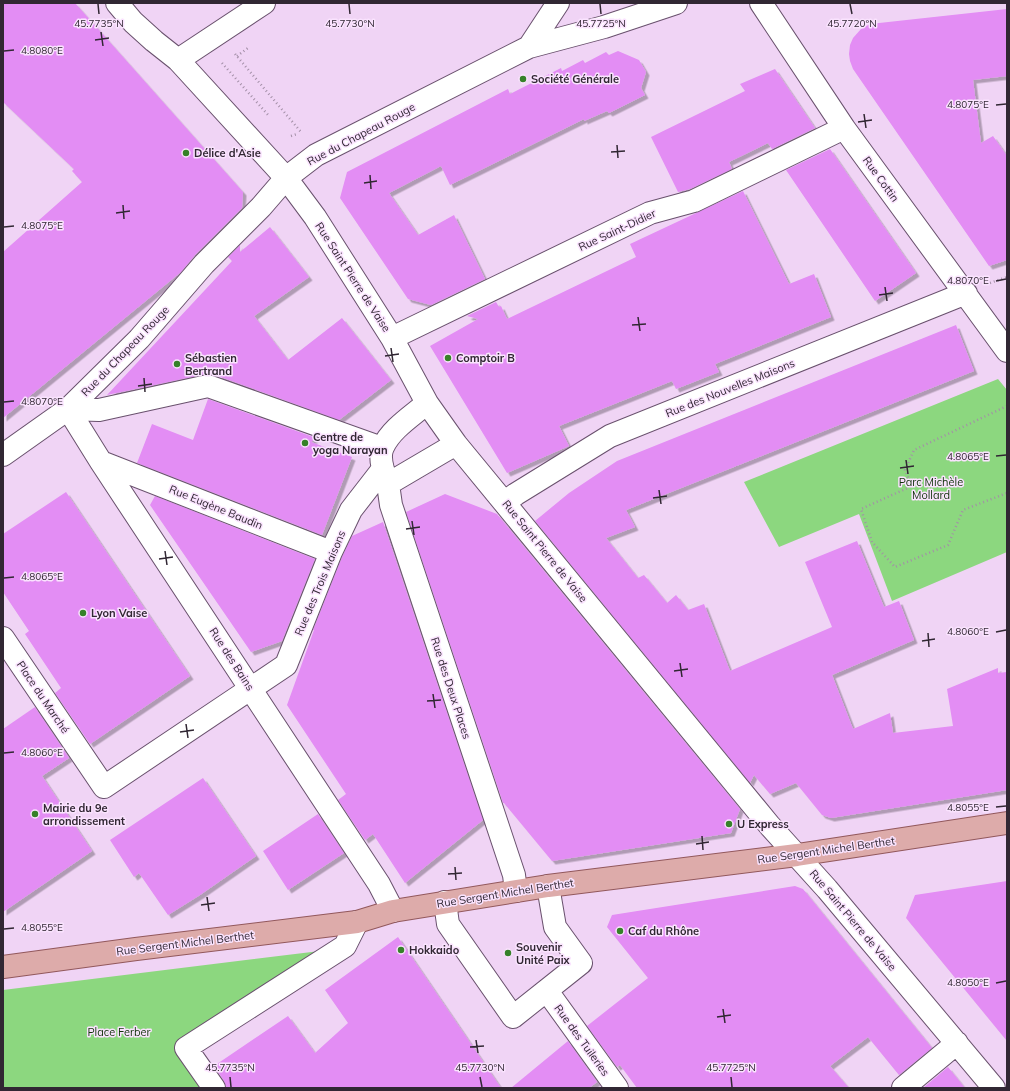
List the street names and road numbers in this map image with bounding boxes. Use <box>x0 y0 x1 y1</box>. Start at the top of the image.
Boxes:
street label: Rue du Chapeau Rouge <box>305 100 417 168</box>
street label: Rue Cottin <box>860 154 902 204</box>
street label: Rue Saint-Didier <box>576 206 658 254</box>
street label: Rue Saint Pierre de Vaise <box>312 220 394 334</box>
street label: Rue du Chapeau Rouge <box>78 303 172 399</box>
street label: Rue des Nouvelles Maisons <box>663 356 797 420</box>
street label: Rue Eugène Baudin <box>167 482 265 532</box>
street label: Rue Saint Pierre de Vaise <box>499 497 591 605</box>
street label: Rue des Trois Maisons <box>291 528 349 638</box>
street label: Rue des Bains <box>206 625 258 693</box>
street label: Rue des Deux Places <box>428 635 474 741</box>
street label: Place du Marché <box>14 658 72 736</box>
street label: Rue Sergent Michel Berthet <box>756 833 896 867</box>
street label: Rue Saint Pierre de Vaise <box>807 867 899 973</box>
street label: Rue Sergent Michel Berthet <box>435 875 575 911</box>
street label: Rue Sergent Michel Berthet <box>115 928 255 958</box>
street label: Rue des Tuileries <box>551 1001 613 1079</box>

